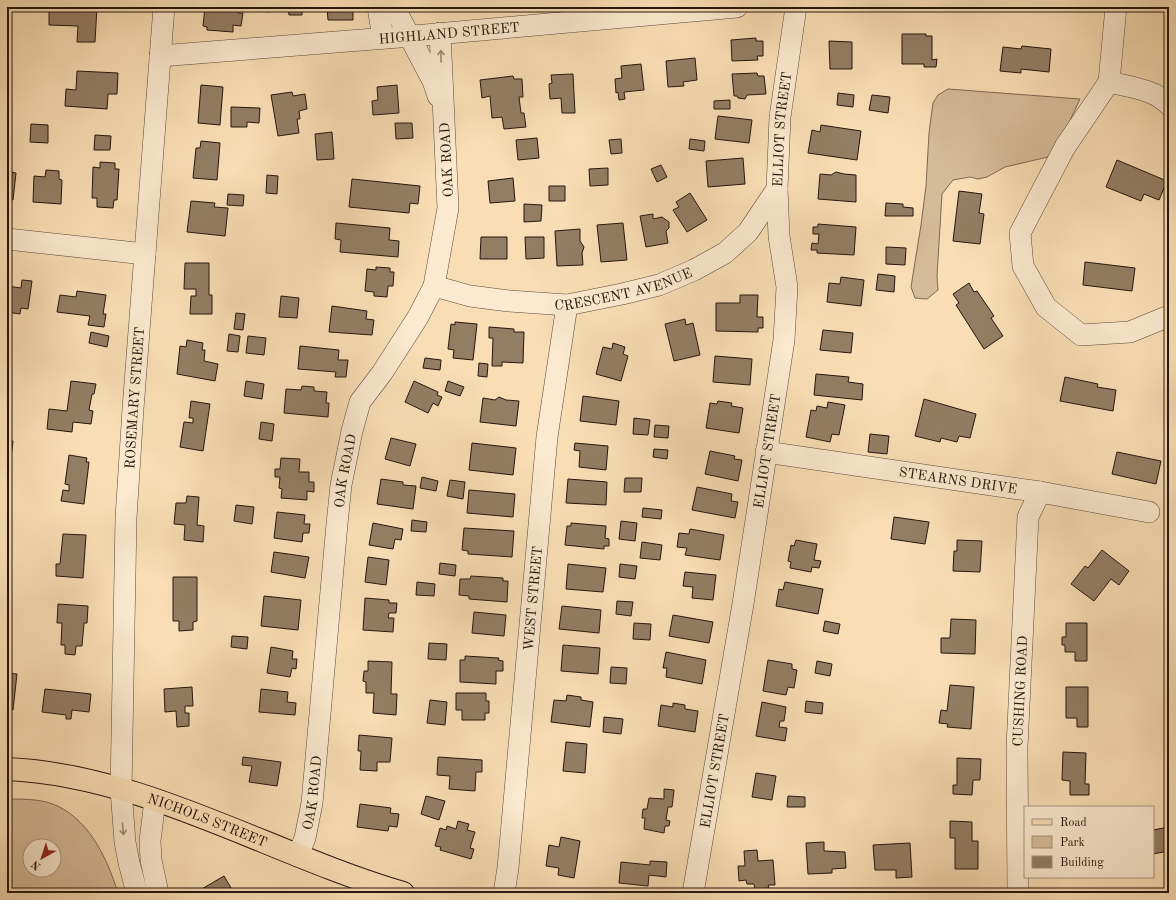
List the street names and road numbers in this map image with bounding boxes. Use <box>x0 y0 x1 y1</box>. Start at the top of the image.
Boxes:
street label: HIGHLAND STREET <box>378 21 520 47</box>
street label: ELLIOT STREET <box>771 71 794 187</box>
street label: OAK ROAD <box>438 122 456 198</box>
street label: CRESCENT AVENUE <box>554 266 694 313</box>
street label: ROSEMARY STREET <box>123 327 147 469</box>
street label: ELLIOT STREET <box>752 393 784 510</box>
street label: OAK ROAD <box>333 433 359 508</box>
street label: STEARNS DRIVE <box>898 465 1018 497</box>
street label: WEST STREET <box>522 545 545 652</box>
street label: CUSHING ROAD <box>1011 635 1030 747</box>
street label: ELLIOT STREET <box>698 713 732 829</box>
street label: OAK ROAD <box>301 755 324 831</box>
street label: NICHOLS STREET <box>146 792 269 850</box>

